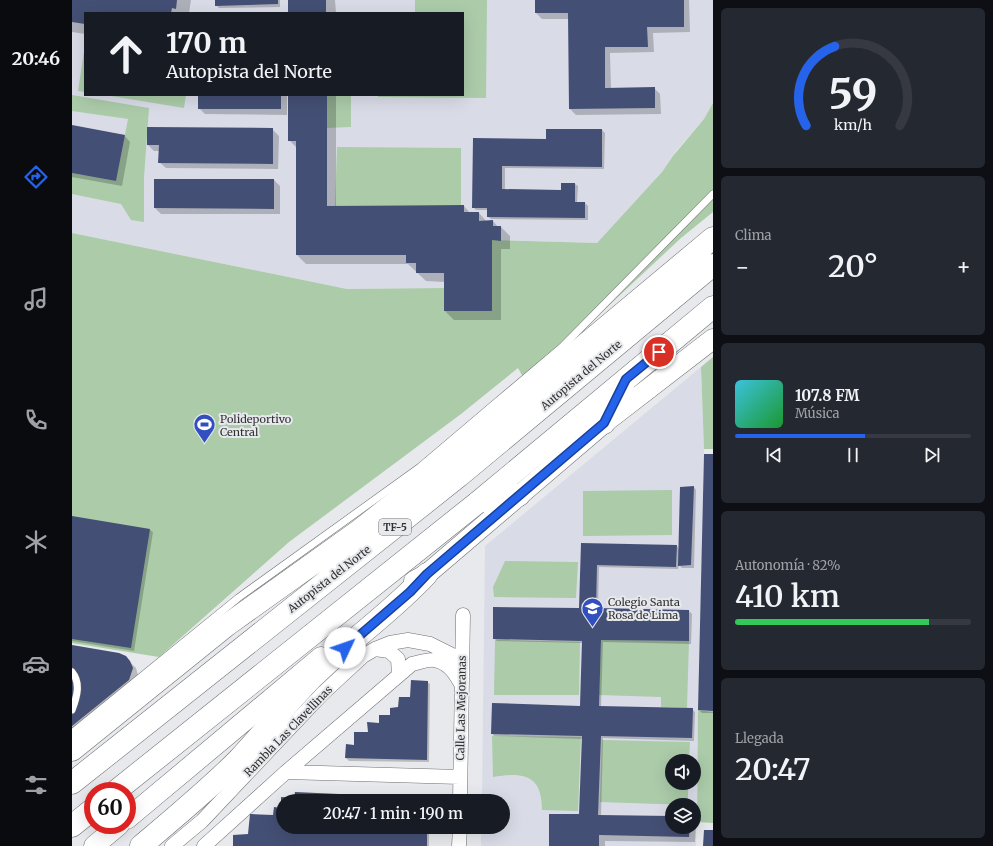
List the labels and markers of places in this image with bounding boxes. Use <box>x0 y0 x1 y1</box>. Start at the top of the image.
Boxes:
pin <box>642 335 676 369</box>
sports icon: Polideportivo Central <box>192 412 218 445</box>
place label: Polideportivo Central <box>220 412 292 439</box>
school or university icon: Colegio Santa Rosa de Lima <box>579 595 605 628</box>
place label: Colegio Santa Rosa de Lima <box>608 595 680 622</box>

